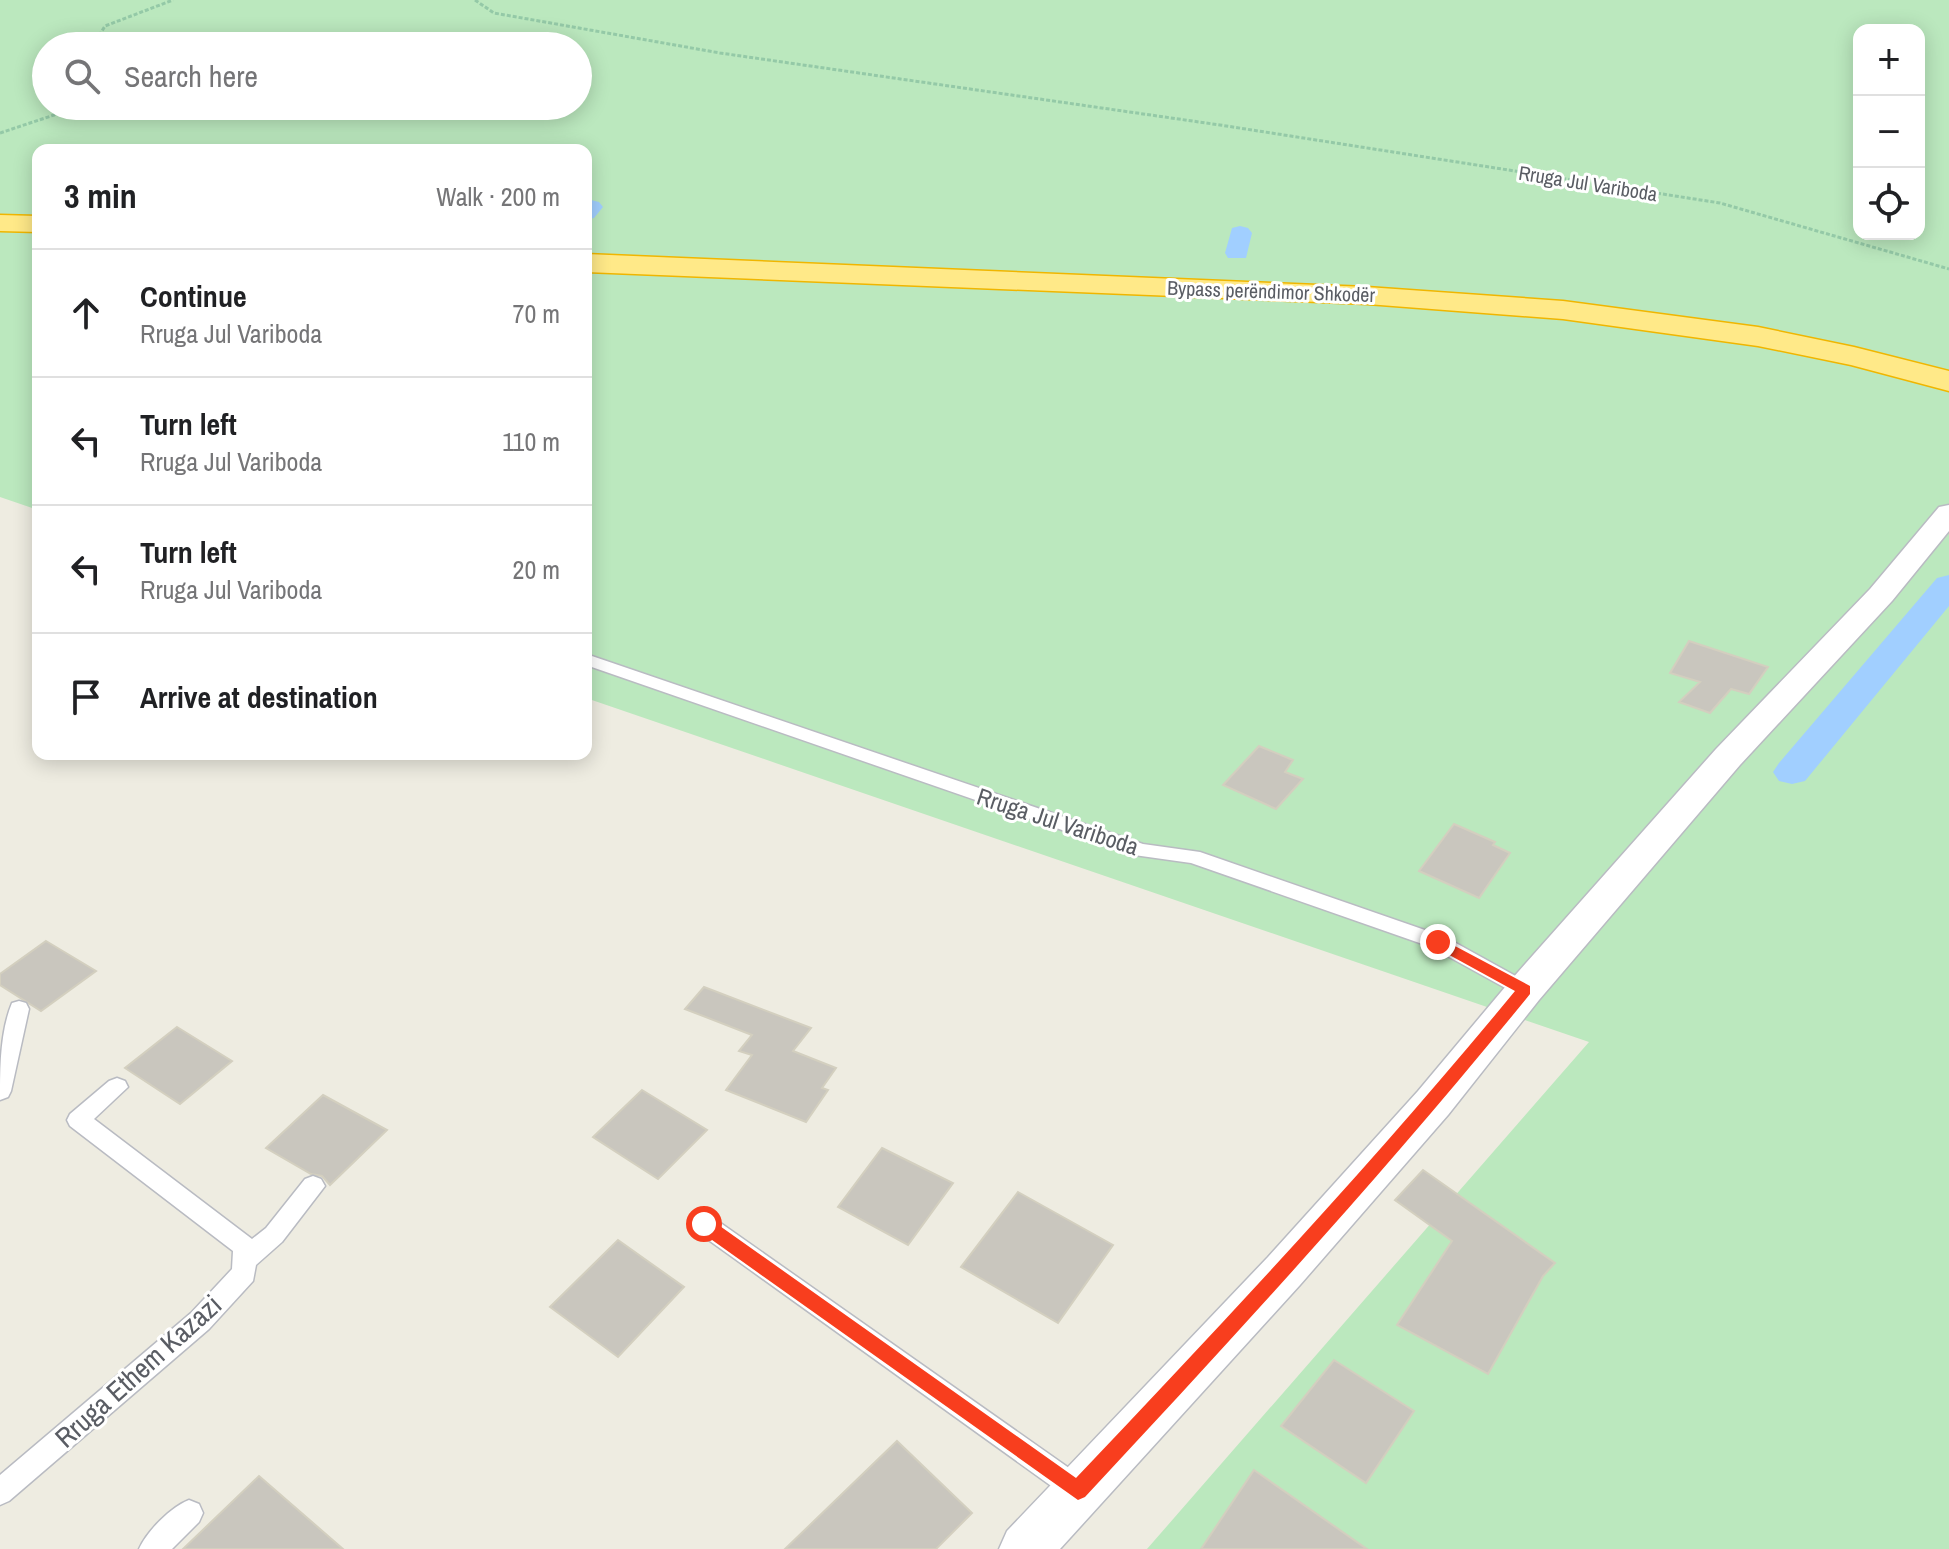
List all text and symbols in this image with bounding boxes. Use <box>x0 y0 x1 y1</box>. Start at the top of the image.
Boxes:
map controls <box>1853 24 1925 240</box>
button: + <box>1853 24 1925 96</box>
search box <box>32 32 592 120</box>
icon: search <box>60 54 104 98</box>
text: Search here <box>124 56 258 96</box>
button: − <box>1853 96 1925 168</box>
street label: Rruga Jul Variboda <box>1517 159 1659 207</box>
button: locate <box>1853 168 1925 240</box>
text: 3 min <box>64 173 137 219</box>
text: Walk · 200 m <box>436 179 560 214</box>
street label: Bypass perëndimor Shkodër <box>1167 274 1376 308</box>
text: Continue <box>140 276 247 316</box>
icon: ahead <box>64 291 108 335</box>
text: 70 m <box>513 296 560 331</box>
text: Rruga Jul Variboda <box>140 316 322 351</box>
text: Turn left <box>140 404 237 444</box>
icon: left <box>64 419 108 463</box>
text: 110 m <box>502 424 560 459</box>
text: Rruga Jul Variboda <box>140 444 322 479</box>
text: Turn left <box>140 532 237 572</box>
icon: left <box>64 547 108 591</box>
text: 20 m <box>513 552 560 587</box>
text: Rruga Jul Variboda <box>140 572 322 607</box>
icon: arrive <box>64 675 108 719</box>
text: Arrive at destination <box>140 677 378 717</box>
street label: Rruga Jul Variboda <box>973 780 1143 862</box>
route end <box>1420 924 1456 960</box>
route start <box>686 1206 722 1242</box>
street label: Rruga Ethem Kazazi <box>47 1286 229 1456</box>

